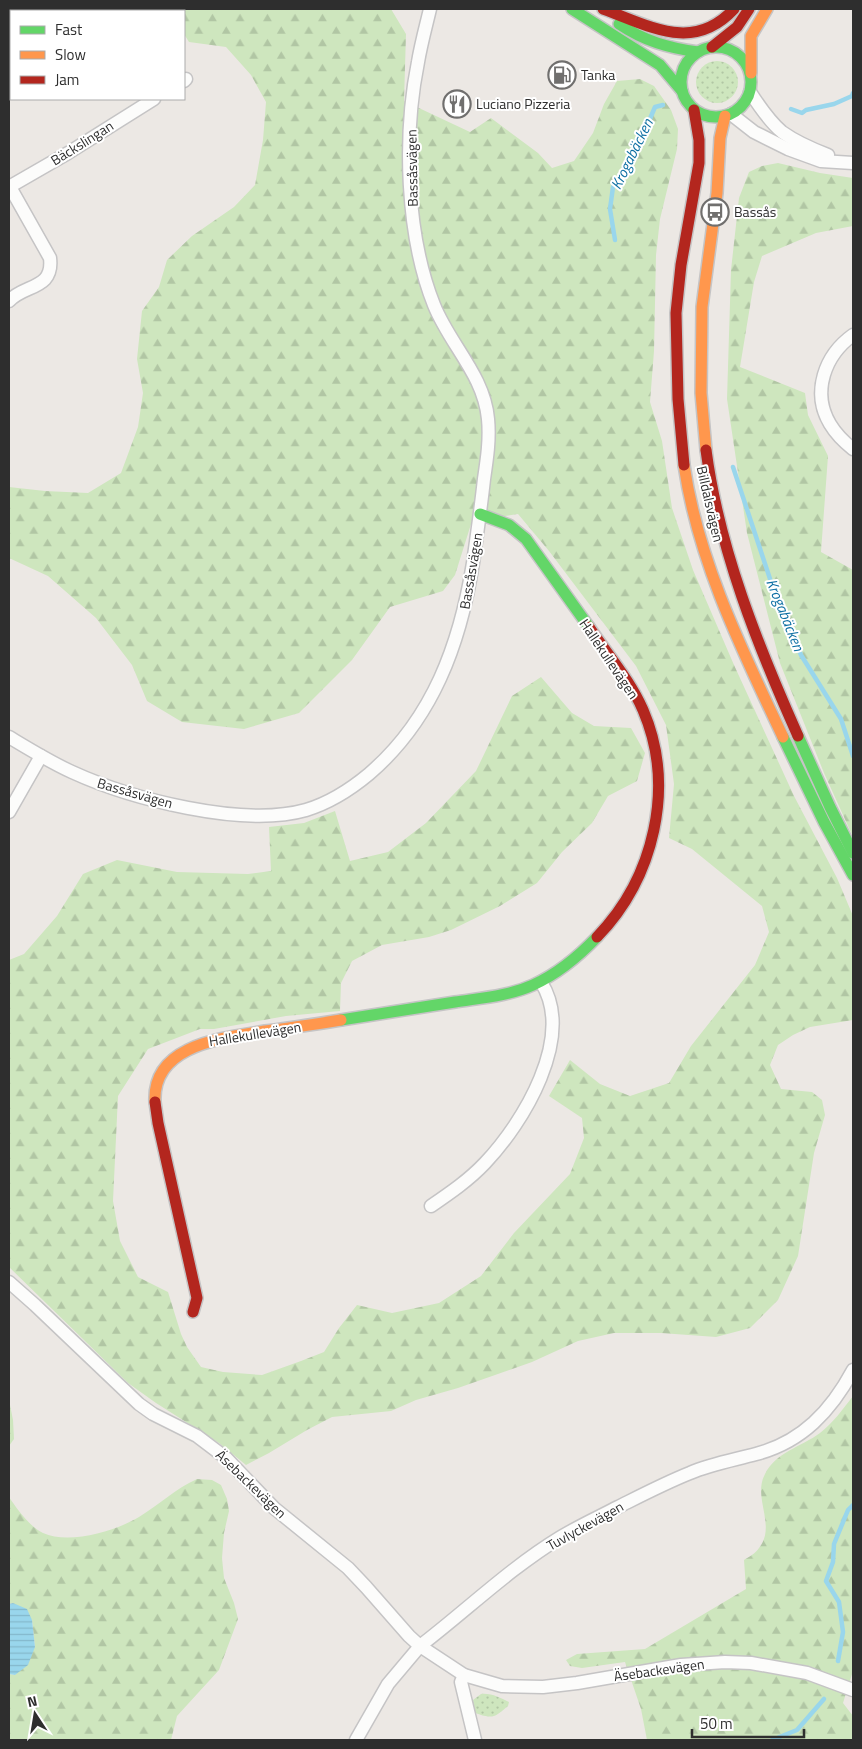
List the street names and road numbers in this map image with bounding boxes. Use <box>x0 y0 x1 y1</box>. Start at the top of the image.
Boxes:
street label: Bäckslingan <box>46 115 117 170</box>
street label: Bassåsvägen <box>400 129 423 207</box>
street label: Billdalsvägen <box>692 464 729 544</box>
street label: Bassåsvägen <box>453 531 488 611</box>
street label: Hallekullevägen <box>575 614 644 703</box>
street label: Bassåsvägen <box>95 772 175 813</box>
street label: Hallekullevägen <box>207 1016 302 1051</box>
street label: Äsebackevägen <box>211 1444 291 1523</box>
street label: Tuvlyckevägen <box>542 1496 627 1555</box>
street label: Äsebackevägen <box>612 1653 706 1686</box>

